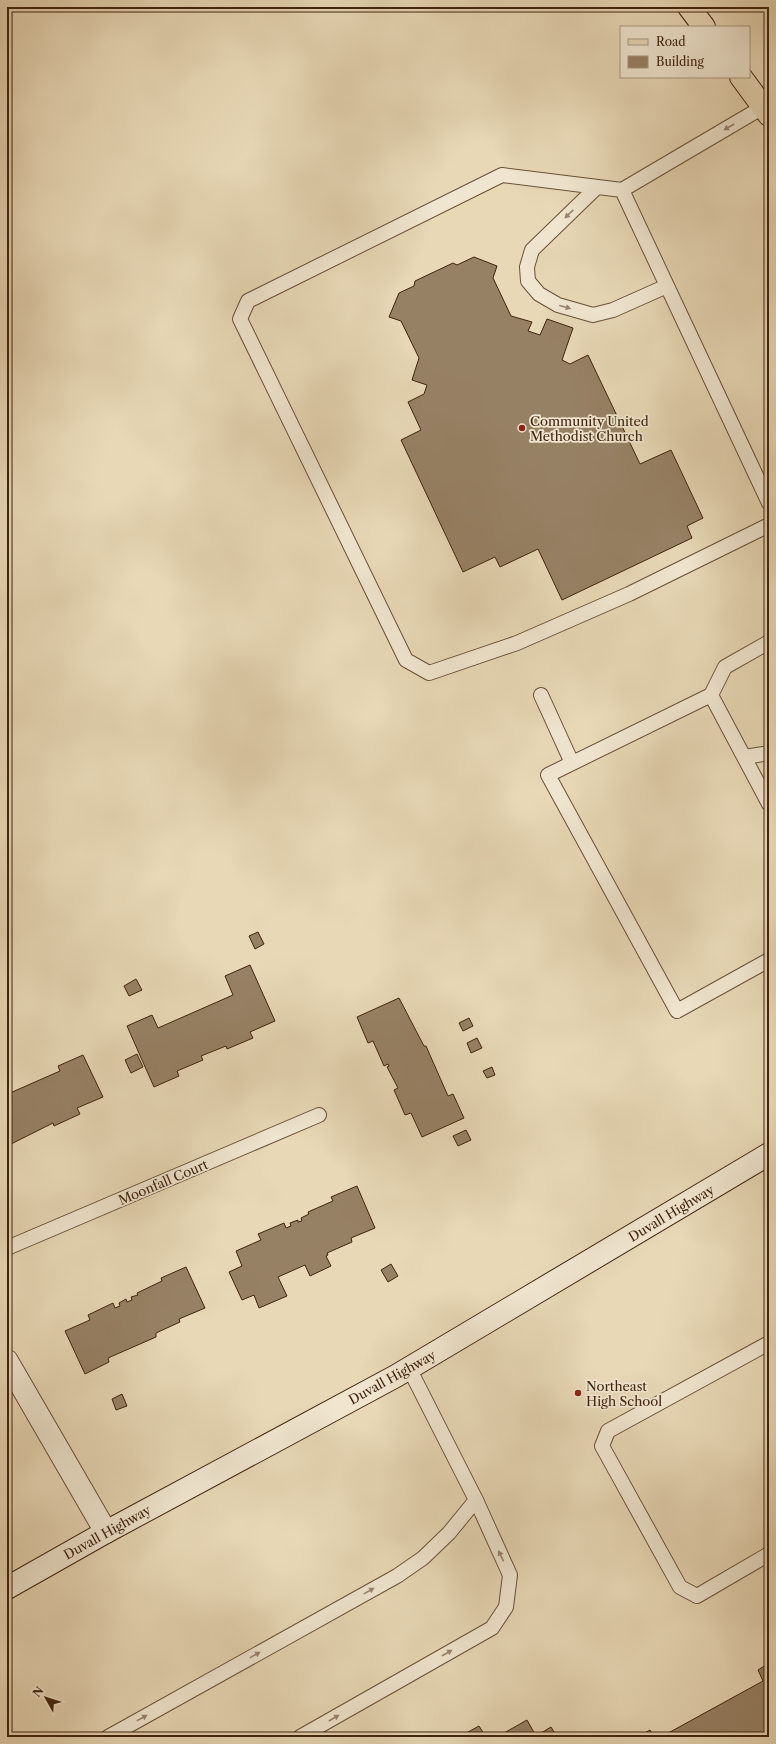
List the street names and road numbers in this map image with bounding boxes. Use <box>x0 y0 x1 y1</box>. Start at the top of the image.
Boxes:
street label: Moonfall Court <box>116 1156 211 1208</box>
street label: Duvall Highway <box>625 1181 717 1245</box>
street label: Duvall Highway <box>346 1346 439 1408</box>
street label: Duvall Highway <box>61 1501 154 1563</box>

